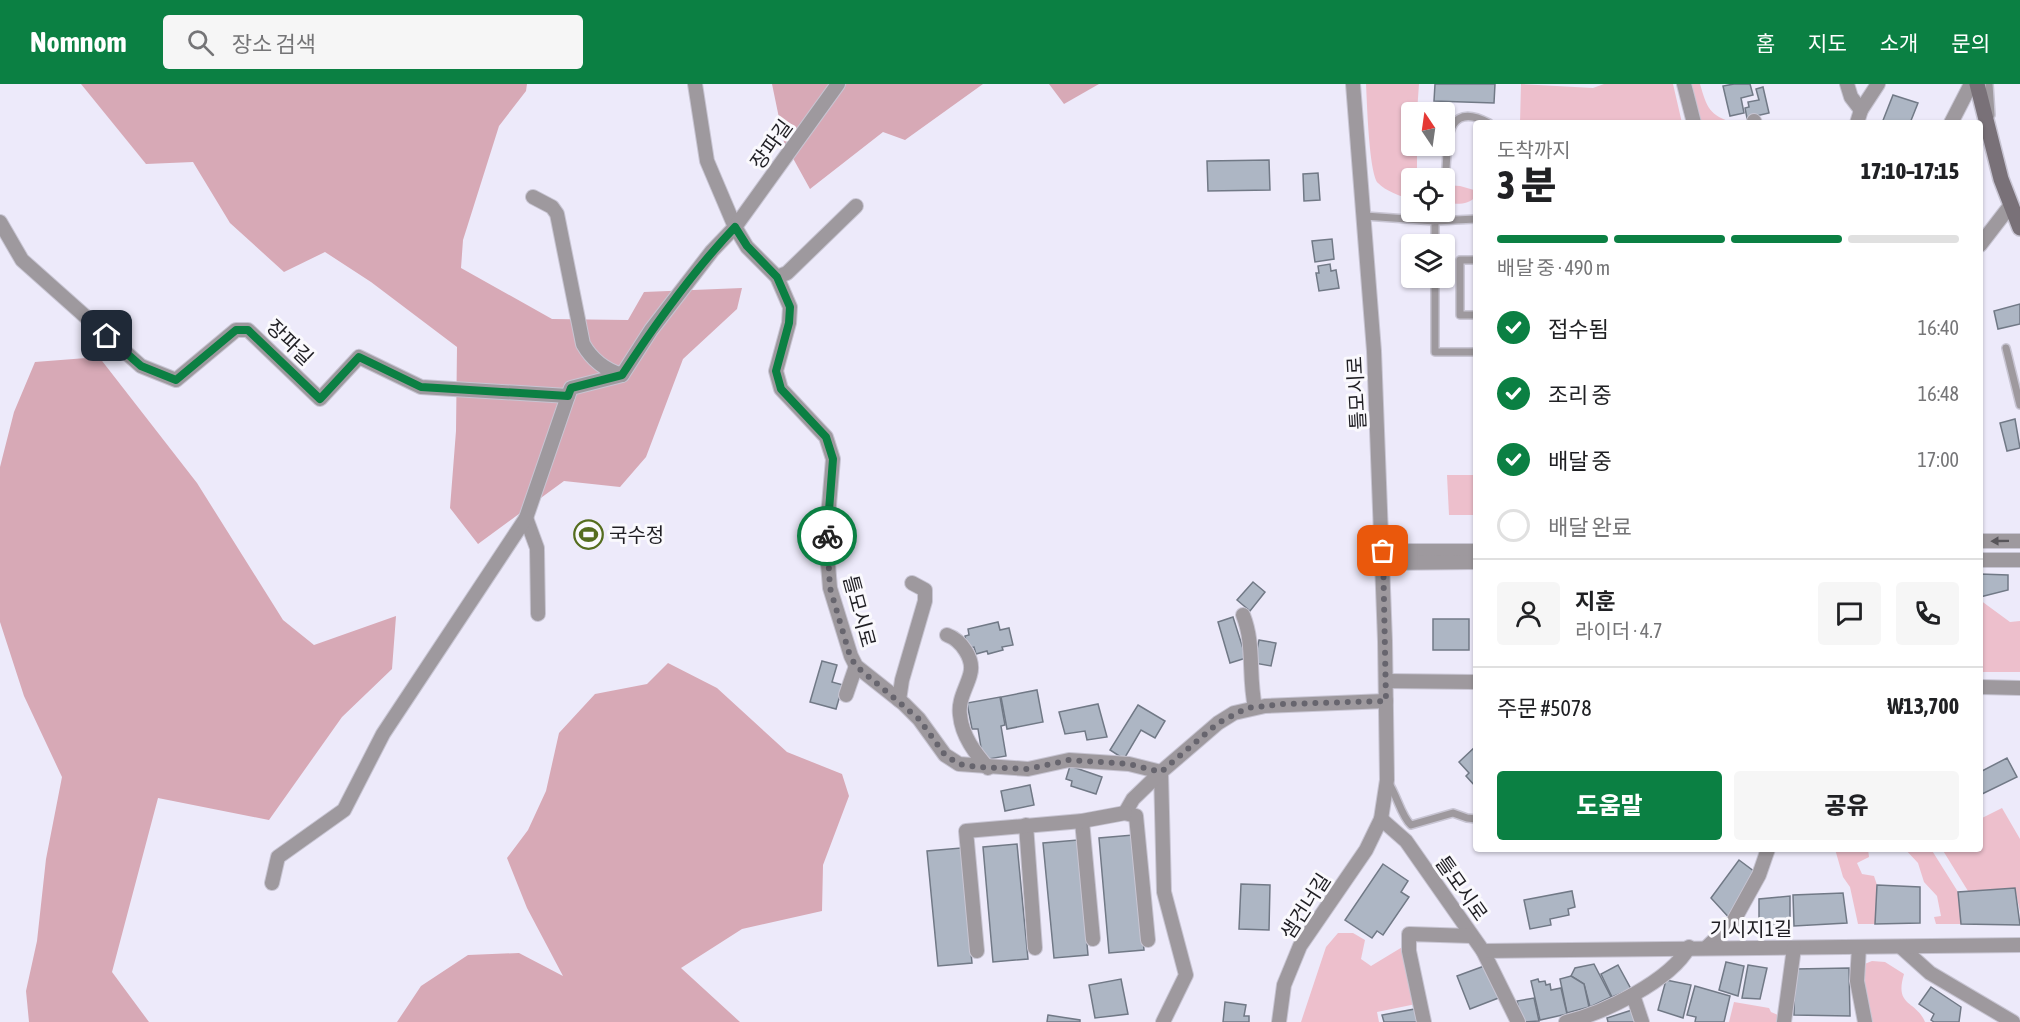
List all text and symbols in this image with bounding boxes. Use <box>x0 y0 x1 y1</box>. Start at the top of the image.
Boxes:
search box <box>163 15 583 69</box>
text: Nomnom <box>30 26 127 58</box>
icon: search <box>184 26 217 59</box>
text: 장소 검색 <box>232 31 316 57</box>
text: 홈 <box>1756 31 1775 55</box>
text: 지도 <box>1808 31 1847 55</box>
text: 소개 <box>1880 31 1918 55</box>
text: 문의 <box>1951 31 1990 55</box>
north arrow <box>1401 102 1455 156</box>
map controls <box>1401 102 1455 288</box>
street label: 장파길 <box>745 115 797 173</box>
text: 도착까지 <box>1497 138 1571 161</box>
text: 17:10–17:15 <box>1861 158 1959 184</box>
text: 3 분 <box>1497 163 1557 207</box>
button: locate <box>1401 168 1455 222</box>
button: layers <box>1401 234 1455 288</box>
text: 배달 중 · 490 m <box>1497 256 1610 279</box>
pin <box>81 310 132 361</box>
icon: check <box>1497 311 1530 344</box>
street label: 장파길 <box>262 315 318 369</box>
text: 접수됨 <box>1548 316 1609 342</box>
text: 16:40 <box>1918 316 1959 339</box>
icon: home <box>90 319 123 352</box>
street label: 틀모시로 <box>1343 356 1369 430</box>
icon: check <box>1497 377 1530 410</box>
text: 조리 중 <box>1548 382 1612 408</box>
text: 16:48 <box>1918 382 1959 405</box>
icon: check <box>1497 443 1530 476</box>
text: 배달 중 <box>1548 448 1612 474</box>
text: 17:00 <box>1917 448 1959 471</box>
courier <box>797 506 857 566</box>
text: 배달 완료 <box>1548 514 1632 540</box>
sports icon: 국수정 <box>572 518 604 550</box>
icon: bike <box>811 520 844 553</box>
place label: 국수정 <box>609 523 664 546</box>
pin <box>1357 525 1408 576</box>
icon: bag <box>1366 534 1399 567</box>
one-way arrow <box>1990 536 2009 546</box>
street label: 틀모시로 <box>839 572 881 650</box>
button: person <box>1497 582 1560 645</box>
button: chat <box>1818 582 1881 645</box>
button: phone <box>1896 582 1959 645</box>
text: 지훈 <box>1575 588 1615 614</box>
text: 라이더 · 4.7 <box>1575 619 1662 642</box>
text: ₩13,700 <box>1887 693 1959 719</box>
text: 주문 #5078 <box>1497 695 1592 721</box>
button: 도움말 <box>1497 771 1722 840</box>
button: 공유 <box>1734 771 1959 840</box>
street label: 틀모시로 <box>1431 851 1493 925</box>
street label: 샘건너길 <box>1275 869 1335 943</box>
street label: 기시지1길 <box>1710 917 1793 940</box>

